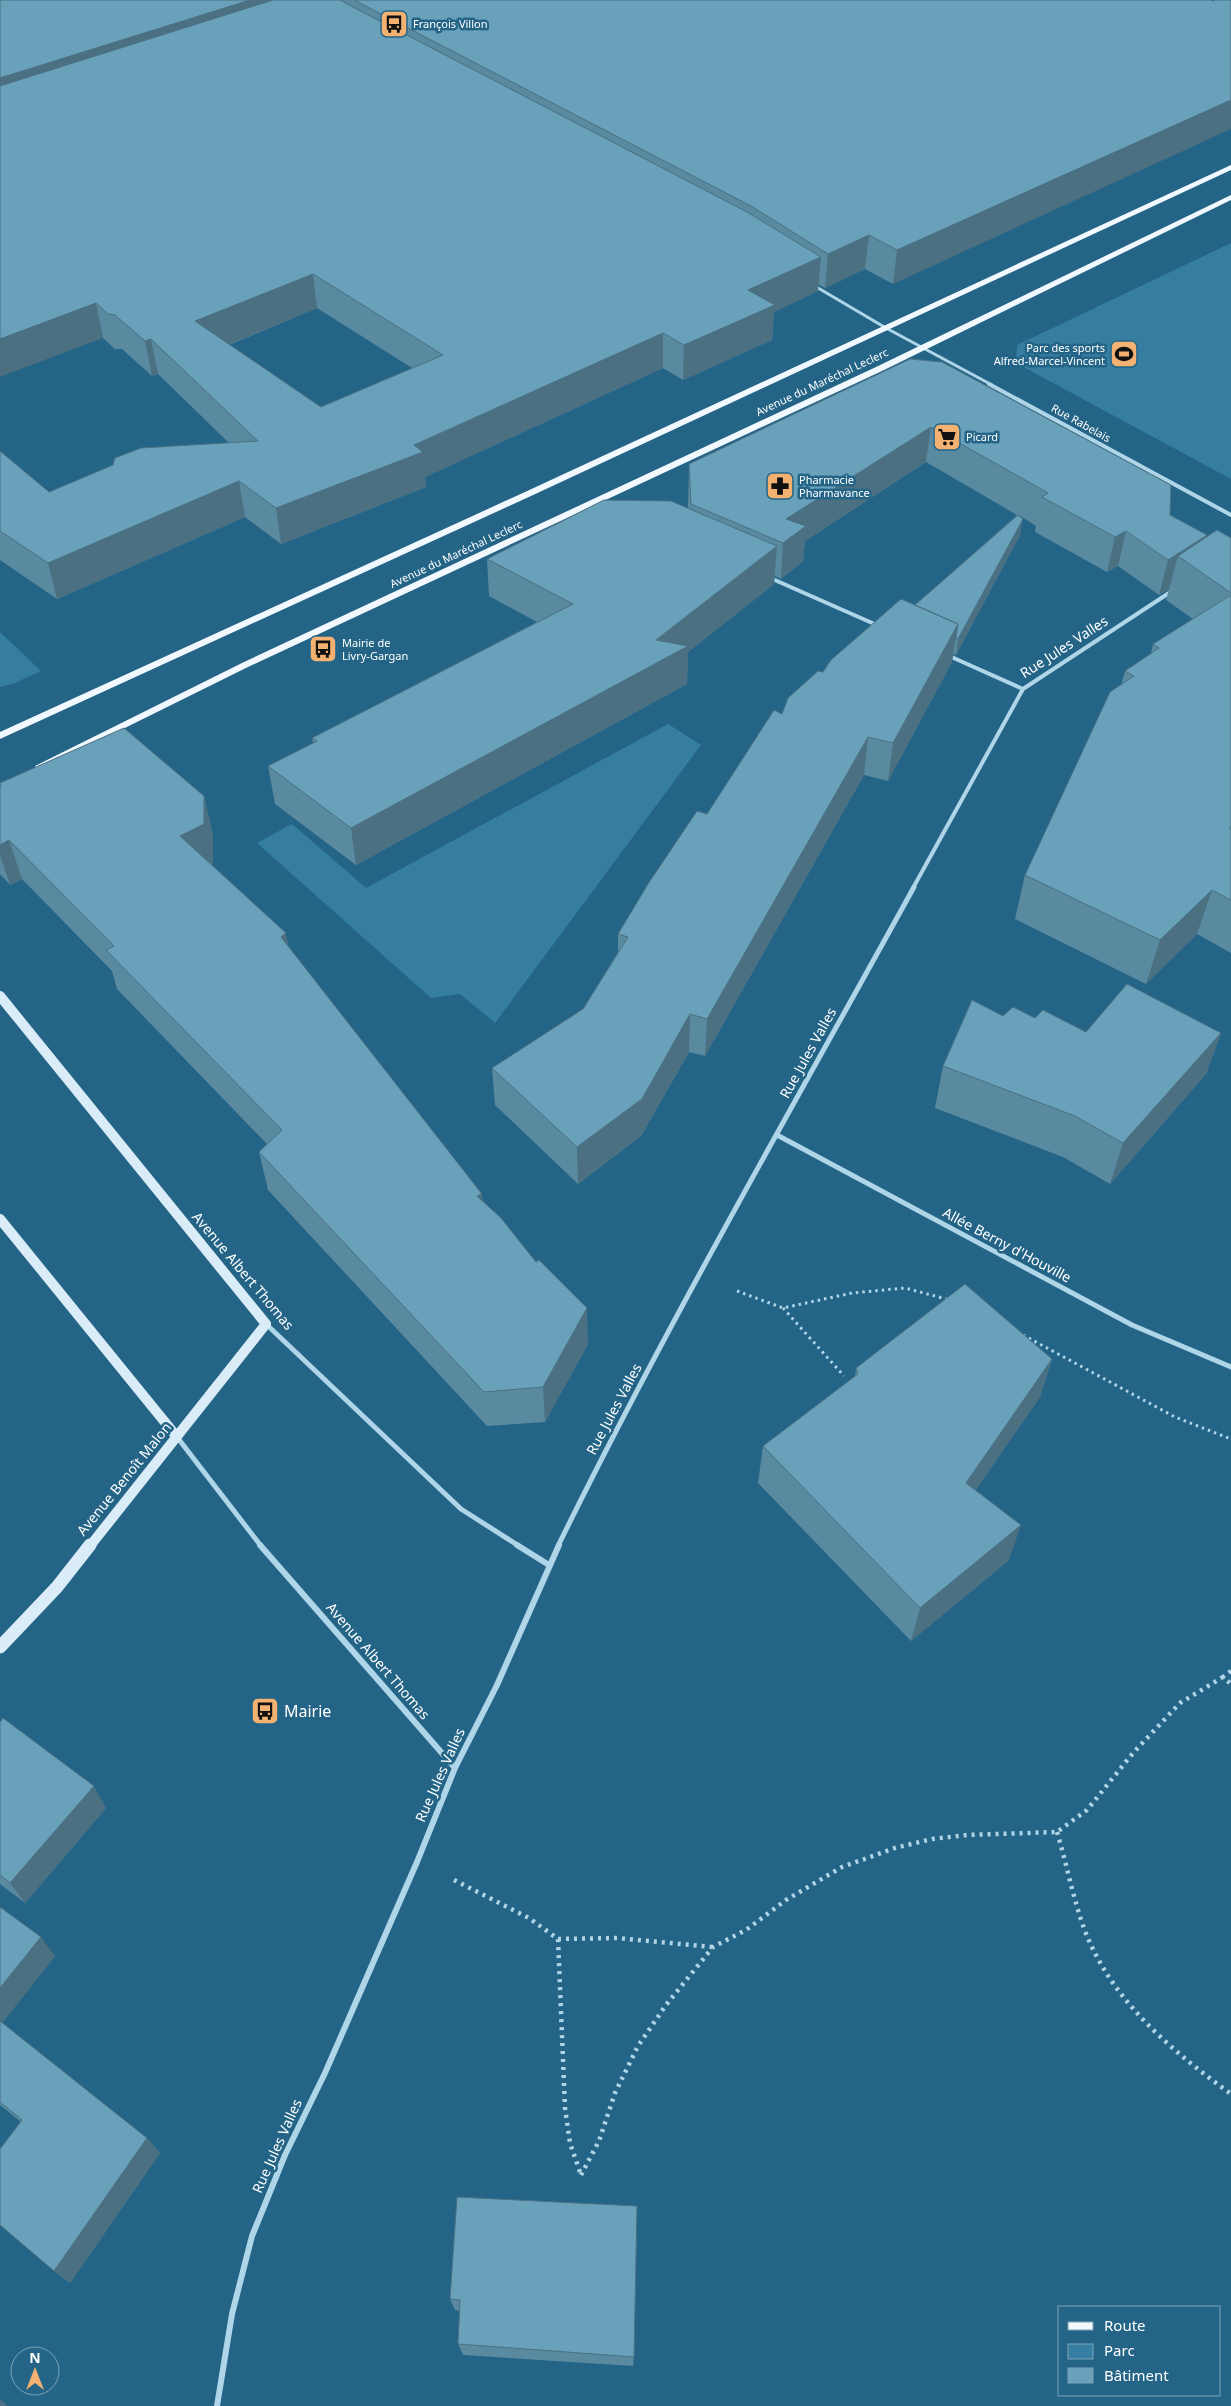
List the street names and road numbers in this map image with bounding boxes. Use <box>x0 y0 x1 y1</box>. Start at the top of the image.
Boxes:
street label: Avenue du Maréchal Leclerc <box>753 344 890 419</box>
street label: Rue Rabelais <box>1049 400 1114 445</box>
street label: Avenue du Maréchal Leclerc <box>387 516 524 591</box>
street label: Rue Jules Valles <box>1016 611 1112 682</box>
street label: Rue Jules Valles <box>775 1004 841 1102</box>
street label: Allée Berny d'Houville <box>940 1203 1075 1287</box>
street label: Avenue Albert Thomas <box>188 1208 299 1334</box>
street label: Rue Jules Valles <box>581 1359 646 1458</box>
street label: Avenue Benoît Malon <box>72 1418 175 1539</box>
street label: Avenue Albert Thomas <box>322 1598 435 1723</box>
street label: Rue Jules Valles <box>410 1725 469 1825</box>
street label: Rue Jules Valles <box>247 2096 306 2196</box>

